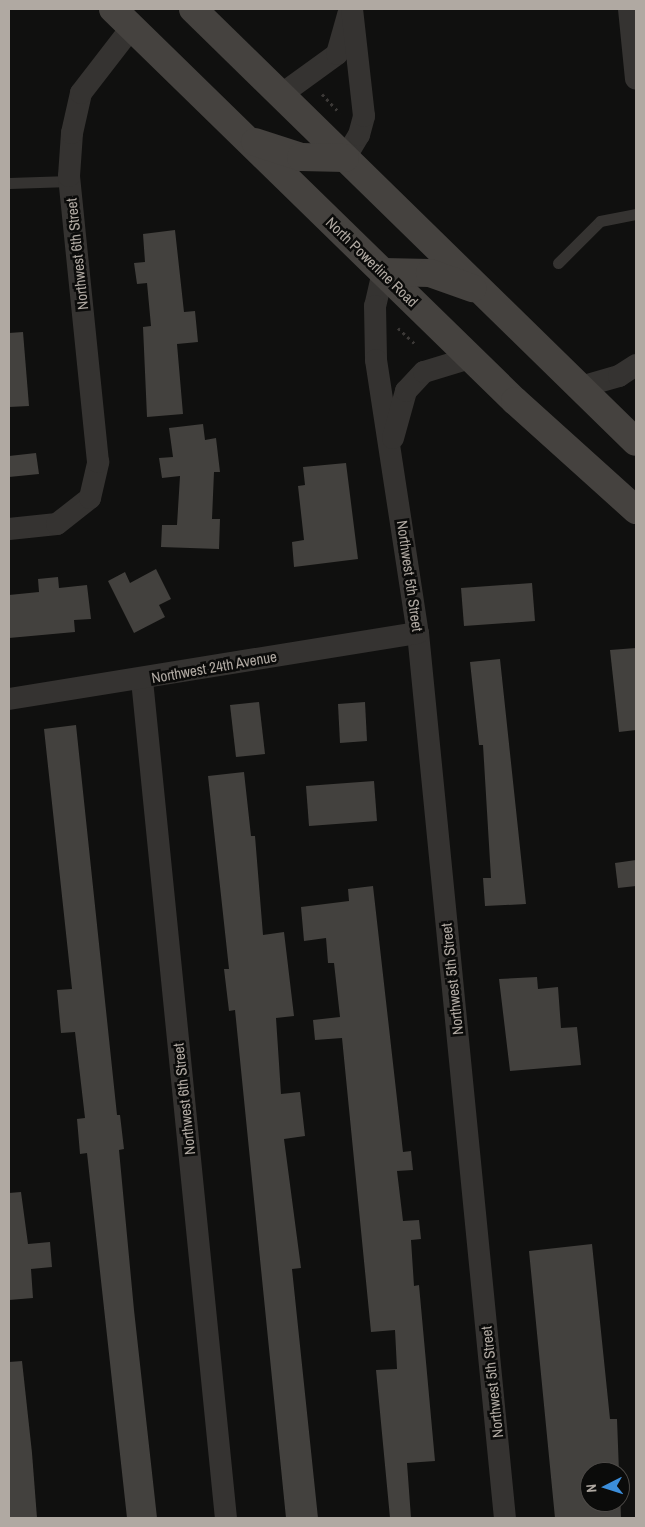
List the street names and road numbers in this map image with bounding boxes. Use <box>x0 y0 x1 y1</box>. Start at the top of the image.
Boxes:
street label: Northwest 6th Street <box>62 197 92 311</box>
street label: North Powerline Road <box>322 213 422 311</box>
street label: Northwest 5th Street <box>393 519 427 633</box>
street label: Northwest 24th Avenue <box>150 647 278 687</box>
street label: Northwest 5th Street <box>437 922 467 1036</box>
street label: Northwest 6th Street <box>169 1042 199 1156</box>
street label: Northwest 5th Street <box>477 1325 507 1439</box>

